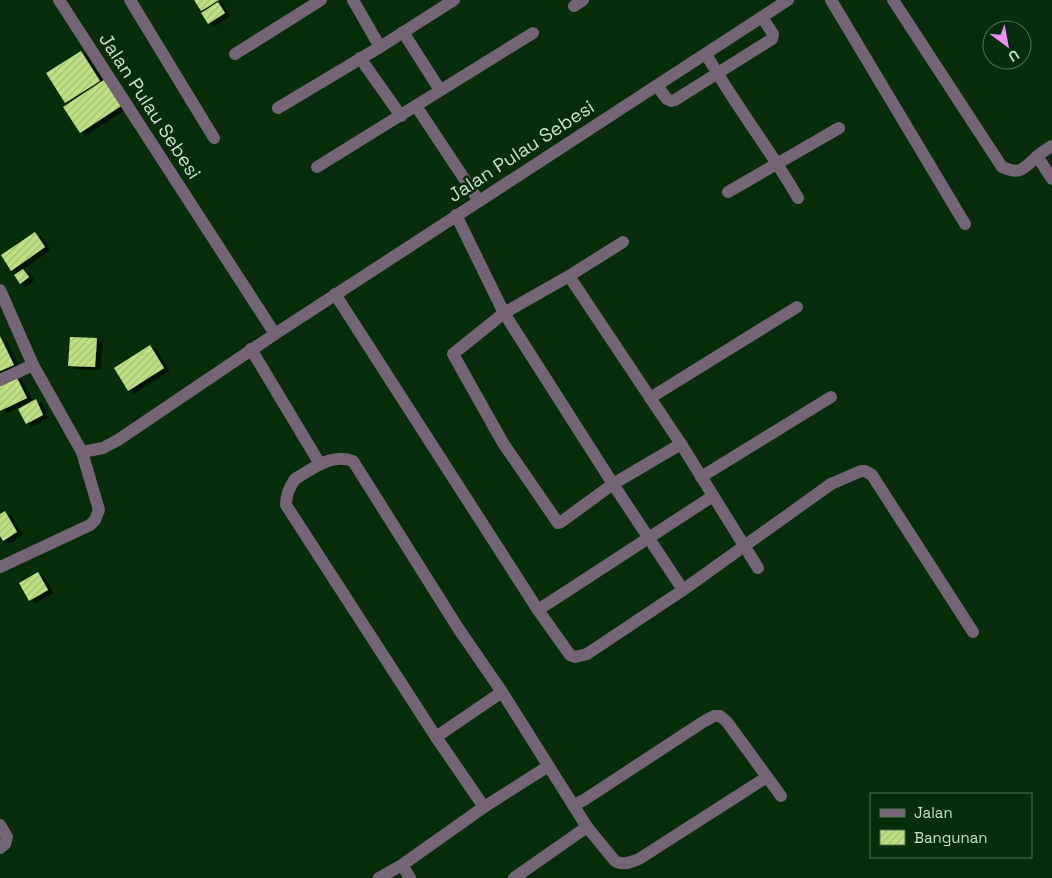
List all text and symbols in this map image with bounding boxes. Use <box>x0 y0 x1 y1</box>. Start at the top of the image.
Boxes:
north arrow <box>982 20 1032 70</box>
street label: Jalan Pulau Sebesi <box>93 28 207 184</box>
text: U <box>1005 46 1023 66</box>
street label: Jalan Pulau Sebesi <box>443 94 599 208</box>
legend <box>870 793 1032 858</box>
text: Jalan <box>914 803 953 822</box>
text: Bangunan <box>914 828 988 847</box>

